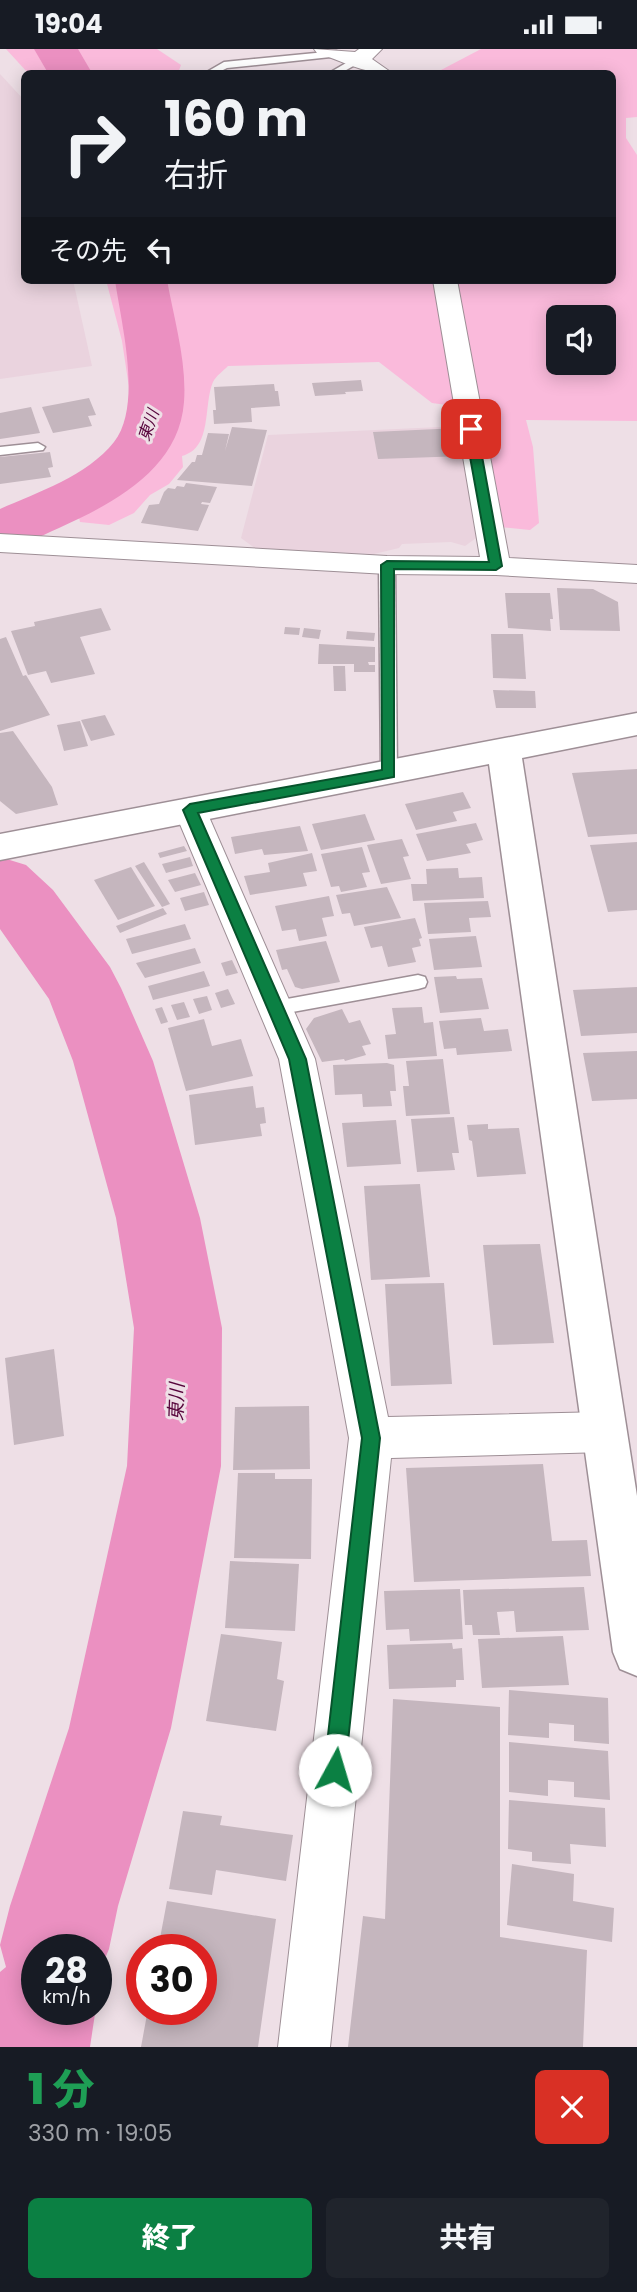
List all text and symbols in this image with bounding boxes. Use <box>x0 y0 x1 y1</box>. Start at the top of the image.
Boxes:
text: 19:04 <box>35 6 103 42</box>
text: 160 m <box>164 85 308 153</box>
icon: right <box>49 98 140 189</box>
text: 右折 <box>164 152 228 197</box>
icon: left <box>141 231 179 269</box>
text: その先 <box>49 233 127 269</box>
map controls <box>546 305 616 375</box>
button: sound <box>546 305 616 375</box>
pin <box>441 399 501 459</box>
water label: 東川 <box>132 404 165 444</box>
icon: arrive <box>452 410 490 448</box>
water label: 東川 <box>162 1381 191 1421</box>
position arrow <box>298 1733 372 1807</box>
speed limit sign: 30 <box>126 1934 217 2025</box>
text: 28 <box>45 1946 88 1995</box>
text: km/h <box>43 1984 90 2009</box>
text: 1 分 <box>28 2060 94 2119</box>
button: close <box>535 2070 609 2144</box>
text: 330 m · 19:05 <box>28 2117 172 2149</box>
button: 終了 <box>28 2198 312 2278</box>
button: 共有 <box>326 2198 609 2278</box>

